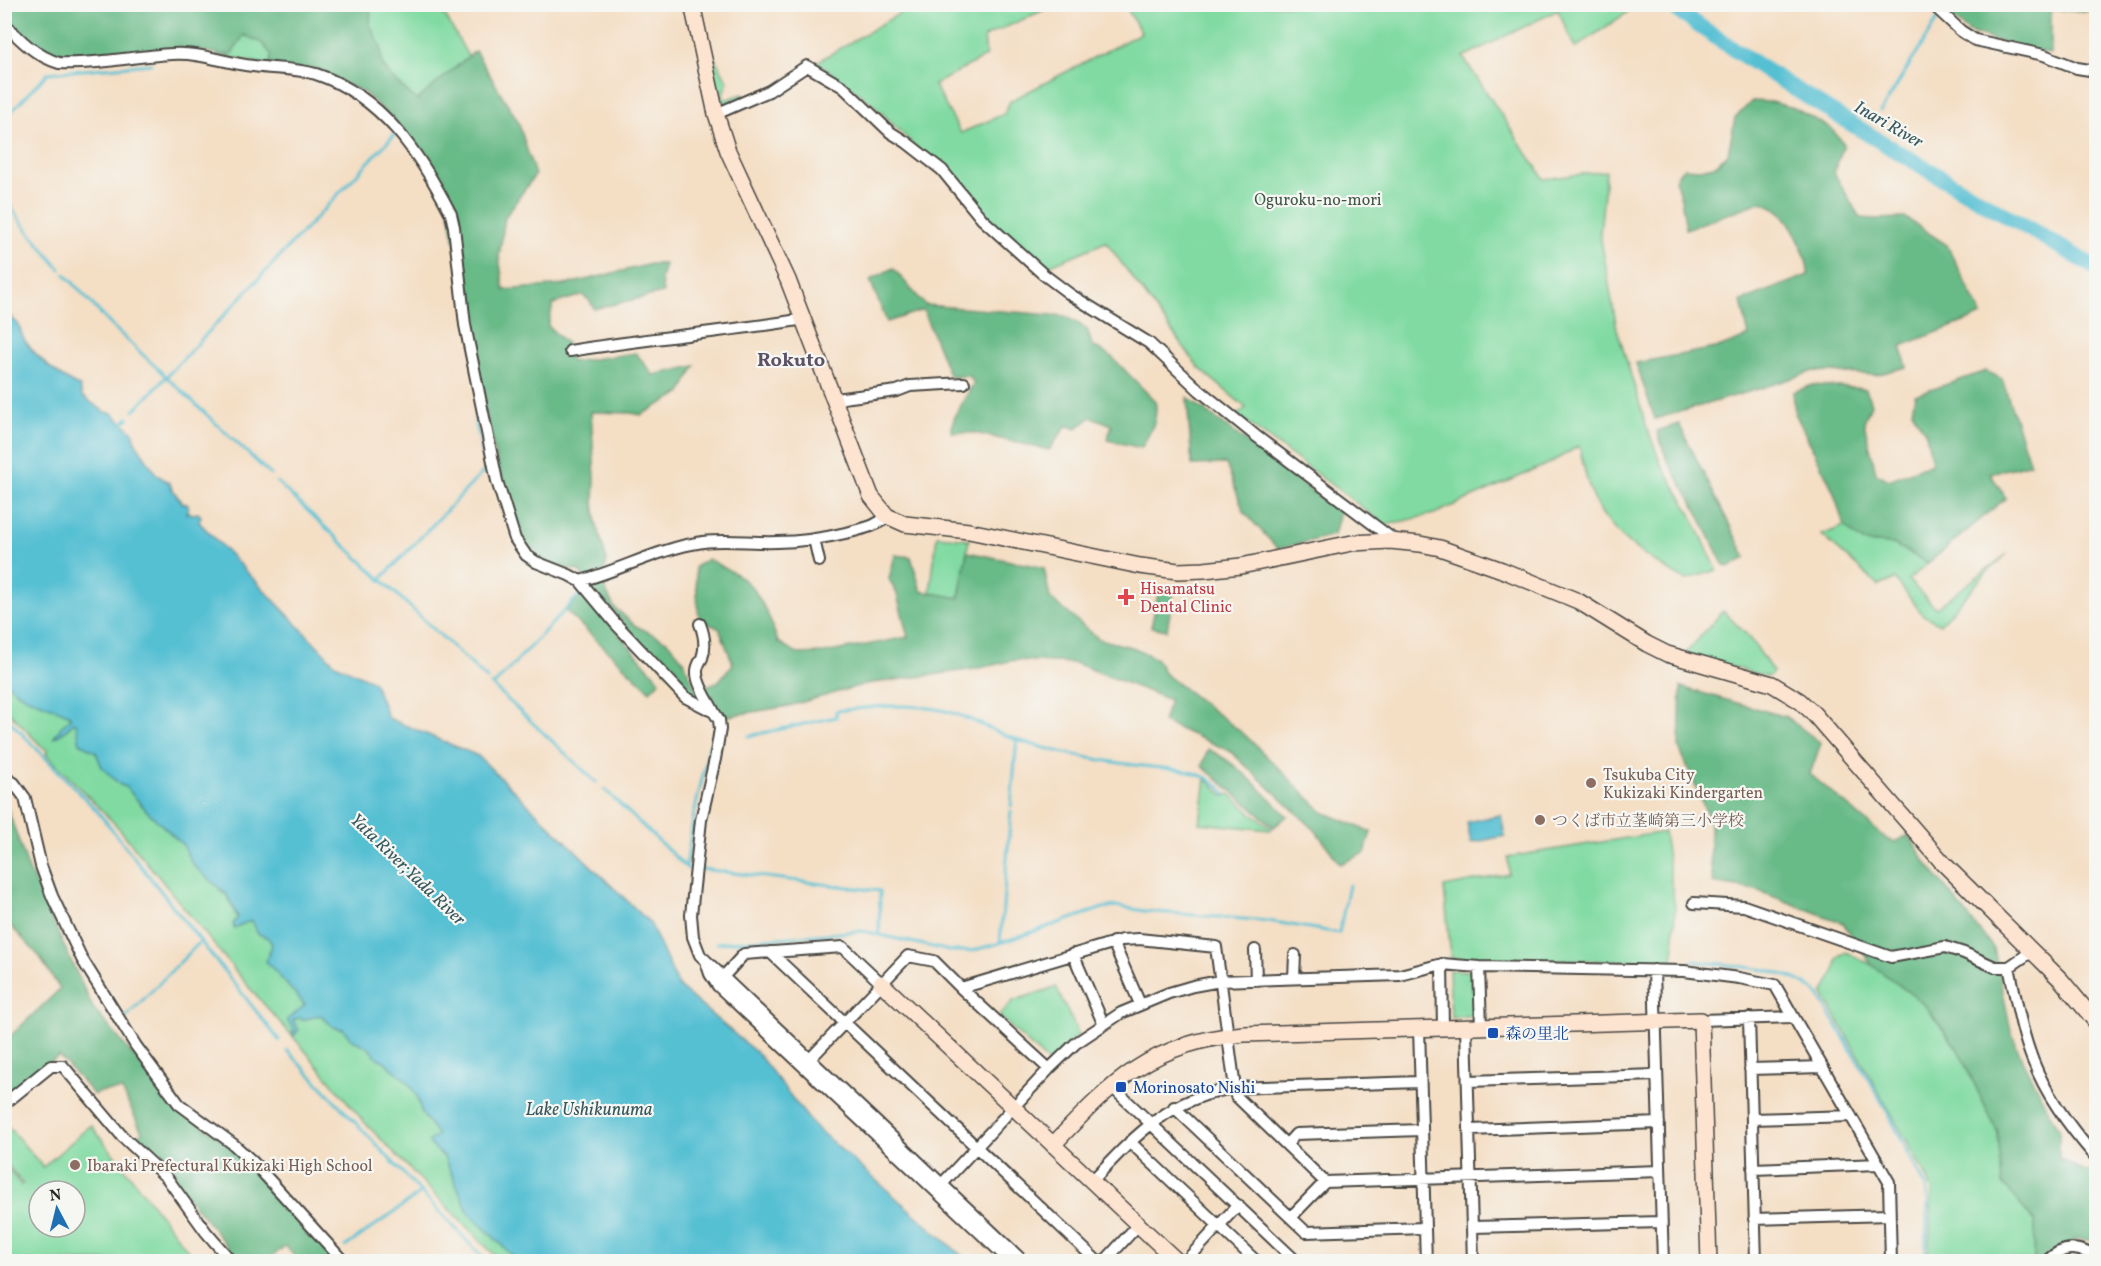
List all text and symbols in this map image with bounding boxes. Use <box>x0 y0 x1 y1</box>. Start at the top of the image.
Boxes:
water label: Inari River <box>1849 95 1928 155</box>
park label: Oguroku-no-mori <box>1254 190 1382 212</box>
district label: Rokuto <box>757 347 825 375</box>
place label: Hisamatsu Dental Clinic <box>1140 579 1232 619</box>
marker: Hisamatsu Dental Clinic <box>1117 588 1135 606</box>
place label: Tsukuba City Kukizaki Kindergarten <box>1603 765 1763 805</box>
marker: Tsukuba City Kukizaki Kindergarten <box>1584 776 1598 790</box>
water label: Yata River;Yada River <box>344 808 471 932</box>
place label: つくば市立茎崎第三小学校 <box>1552 811 1744 833</box>
marker: つくば市立茎崎第三小学校 <box>1533 813 1547 827</box>
place label: 森の里北 <box>1505 1024 1569 1046</box>
marker: 森の里北 <box>1486 1026 1500 1040</box>
place label: Morinosato Nishi <box>1133 1078 1255 1100</box>
marker: Morinosato Nishi <box>1114 1080 1128 1094</box>
water label: Lake Ushikunuma <box>526 1098 652 1123</box>
place label: Ibaraki Prefectural Kukizaki High School <box>87 1156 373 1178</box>
marker: Ibaraki Prefectural Kukizaki High School <box>68 1158 82 1172</box>
north arrow <box>27 1179 87 1239</box>
text: N <box>48 1184 63 1208</box>

